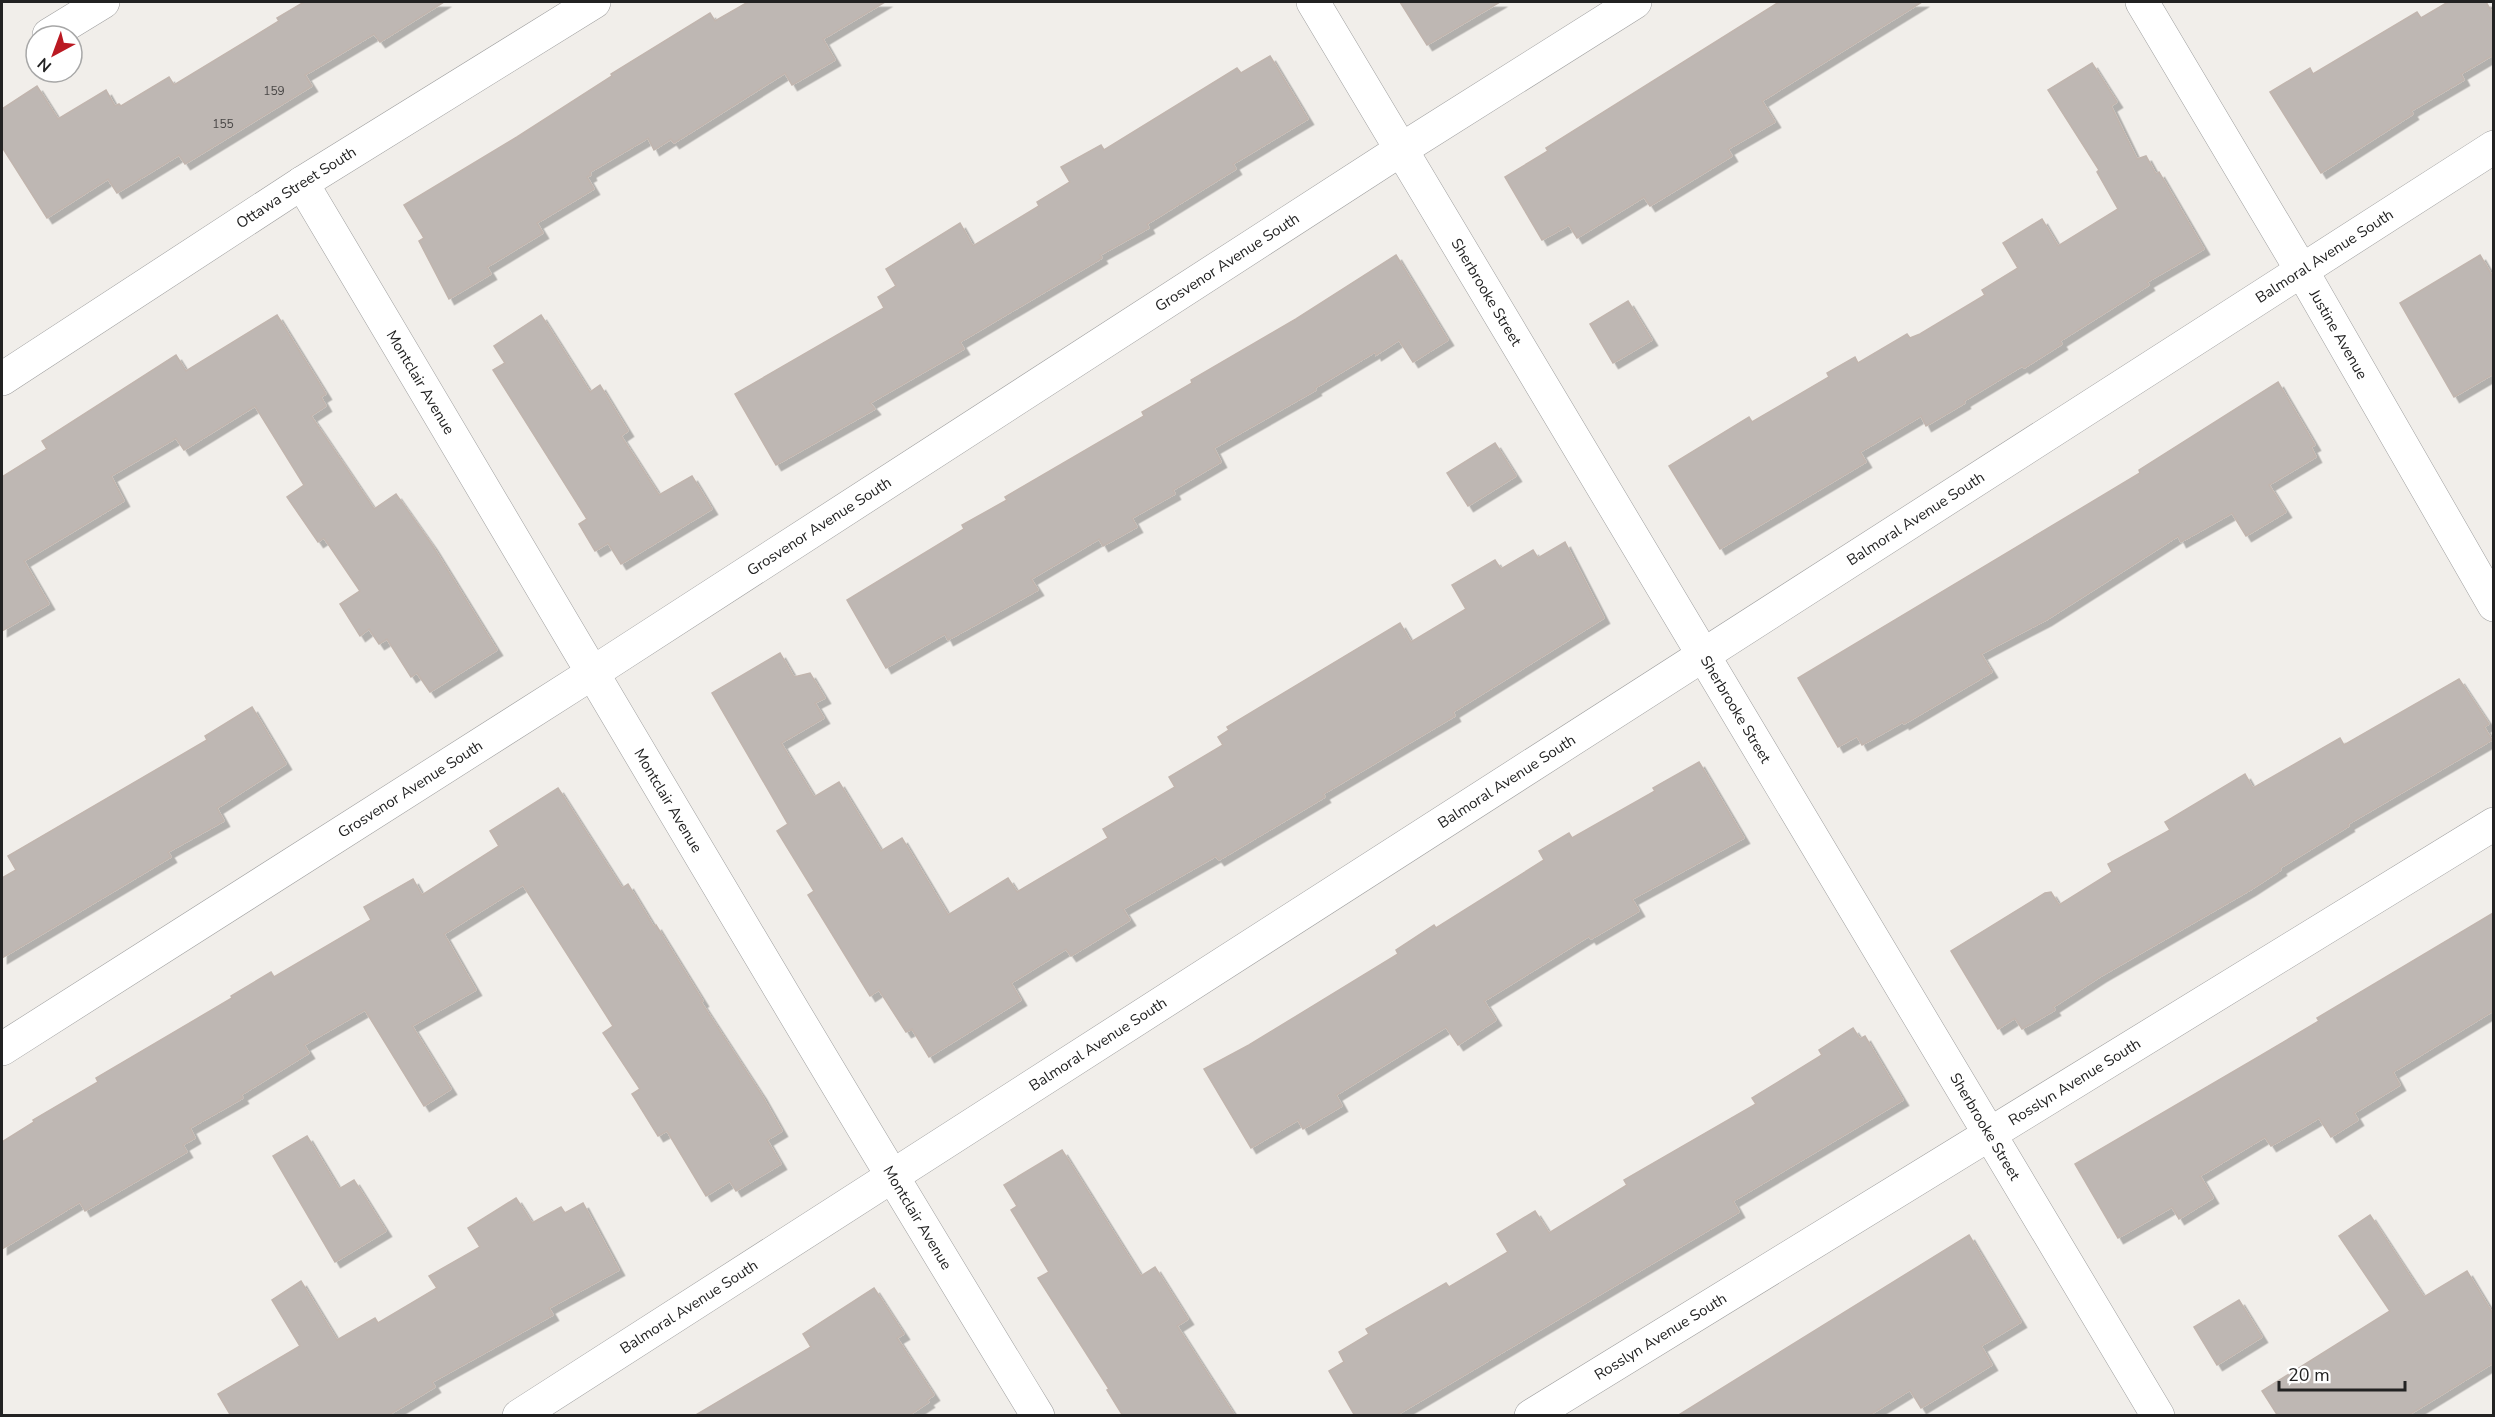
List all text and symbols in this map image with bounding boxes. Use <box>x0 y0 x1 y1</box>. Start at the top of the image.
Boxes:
north arrow <box>24 24 84 84</box>
text: N <box>33 52 57 77</box>
house number: 159 <box>263 83 285 99</box>
house number: 155 <box>212 116 234 132</box>
street label: Ottawa Street South <box>232 142 360 233</box>
street label: Balmoral Avenue South <box>2252 204 2397 308</box>
street label: Grosvenor Avenue South <box>1151 208 1303 316</box>
street label: Sherbrooke Street <box>1447 235 1527 350</box>
street label: Justine Avenue <box>2304 285 2372 383</box>
street label: Montclair Avenue <box>382 327 459 438</box>
street label: Balmoral Avenue South <box>1843 467 1988 570</box>
street label: Grosvenor Avenue South <box>743 472 895 580</box>
street label: Sherbrooke Street <box>1696 652 1776 767</box>
street label: Balmoral Avenue South <box>1434 730 1579 833</box>
street label: Grosvenor Avenue South <box>334 735 486 843</box>
street label: Montclair Avenue <box>629 745 707 857</box>
street label: Balmoral Avenue South <box>1025 992 1171 1096</box>
street label: Rosslyn Avenue South <box>2005 1034 2144 1130</box>
street label: Sherbrooke Street <box>1945 1069 2025 1185</box>
street label: Montclair Avenue <box>878 1162 957 1274</box>
street label: Balmoral Avenue South <box>616 1255 762 1358</box>
street label: Rosslyn Avenue South <box>1591 1288 1730 1385</box>
scale bar <box>2279 1354 2405 1392</box>
text: 20 m <box>2288 1363 2330 1387</box>

